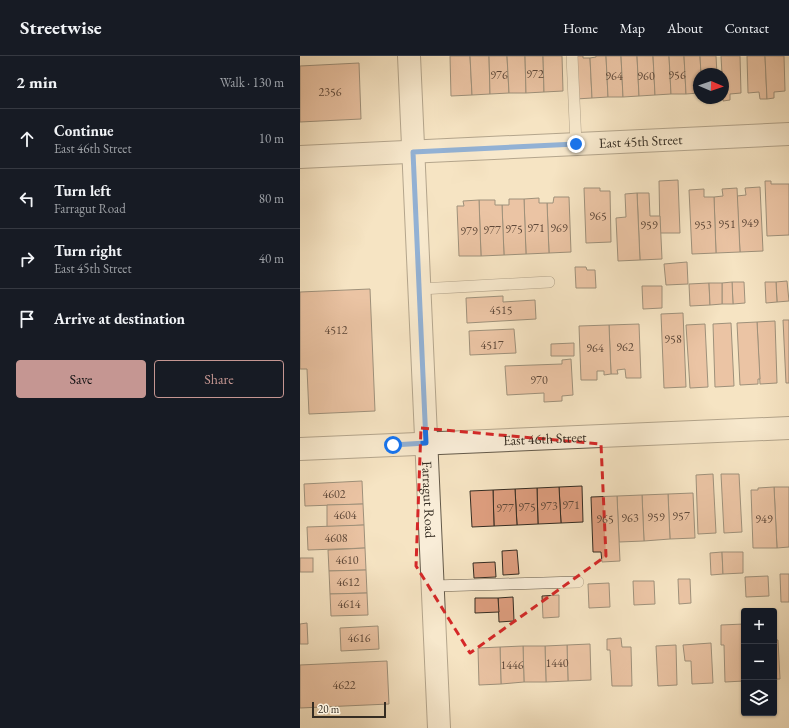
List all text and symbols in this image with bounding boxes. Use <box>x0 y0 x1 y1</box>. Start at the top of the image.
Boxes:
text: Streetwise <box>20 15 102 40</box>
text: Home <box>563 19 598 37</box>
text: Map <box>620 19 645 37</box>
text: About <box>667 19 703 37</box>
text: Contact <box>725 19 769 37</box>
house number: 972 <box>526 66 544 82</box>
house number: 976 <box>490 67 508 83</box>
house number: 956 <box>668 67 686 83</box>
house number: 964 <box>605 68 623 84</box>
house number: 960 <box>637 68 655 84</box>
north arrow <box>693 68 729 104</box>
text: 2 min <box>16 71 57 93</box>
text: Walk · 130 m <box>220 74 284 91</box>
house number: 2356 <box>318 84 342 100</box>
text: Continue <box>54 121 114 140</box>
icon: ahead <box>16 128 38 150</box>
text: 10 m <box>259 130 284 147</box>
street label: East 45th Street <box>598 130 683 152</box>
route end <box>567 135 585 153</box>
text: East 46th Street <box>54 140 132 157</box>
text: Turn left <box>54 181 111 200</box>
icon: left <box>16 188 38 210</box>
text: 80 m <box>259 190 284 207</box>
text: Farragut Road <box>54 200 126 217</box>
house number: 965 <box>589 208 607 224</box>
house number: 949 <box>741 215 759 231</box>
house number: 951 <box>718 216 736 232</box>
house number: 959 <box>640 217 658 233</box>
house number: 953 <box>694 217 712 233</box>
house number: 971 <box>527 220 545 236</box>
house number: 969 <box>550 220 568 236</box>
house number: 975 <box>505 221 523 237</box>
house number: 977 <box>483 222 501 238</box>
house number: 979 <box>460 223 478 239</box>
text: Turn right <box>54 241 122 260</box>
icon: right <box>16 248 38 270</box>
text: 40 m <box>259 250 284 267</box>
text: East 45th Street <box>54 260 132 277</box>
house number: 4515 <box>489 302 513 318</box>
icon: arrive <box>16 308 38 330</box>
text: Arrive at destination <box>54 309 185 328</box>
house number: 4512 <box>324 322 348 338</box>
house number: 958 <box>664 331 682 347</box>
house number: 4517 <box>480 337 504 353</box>
house number: 962 <box>616 339 634 355</box>
house number: 964 <box>586 340 604 356</box>
button: Save <box>16 360 146 398</box>
button: Share <box>154 360 284 398</box>
house number: 970 <box>530 372 548 388</box>
street label: East 46th Street <box>503 428 588 449</box>
route start <box>384 436 402 454</box>
street label: Farragut Road <box>418 461 440 539</box>
house number: 4602 <box>322 486 346 502</box>
house number: 971 <box>562 497 580 513</box>
house number: 973 <box>540 498 558 514</box>
house number: 975 <box>518 499 536 515</box>
house number: 977 <box>496 500 514 516</box>
house number: 4604 <box>333 507 357 523</box>
house number: 957 <box>672 508 690 524</box>
house number: 959 <box>647 509 665 525</box>
house number: 963 <box>621 510 639 526</box>
house number: 965 <box>596 511 614 527</box>
house number: 949 <box>755 511 773 527</box>
house number: 4608 <box>324 530 348 546</box>
house number: 4610 <box>335 552 359 568</box>
house number: 4612 <box>336 574 360 590</box>
house number: 4614 <box>337 596 361 612</box>
map controls <box>741 608 777 716</box>
button: + <box>741 608 777 644</box>
house number: 4616 <box>347 630 371 646</box>
button: − <box>741 644 777 680</box>
house number: 1440 <box>545 655 569 671</box>
house number: 1446 <box>500 657 524 673</box>
house number: 4622 <box>332 677 356 693</box>
button: layers <box>741 680 777 716</box>
scale bar <box>312 700 386 719</box>
text: 20 m <box>318 702 339 716</box>

